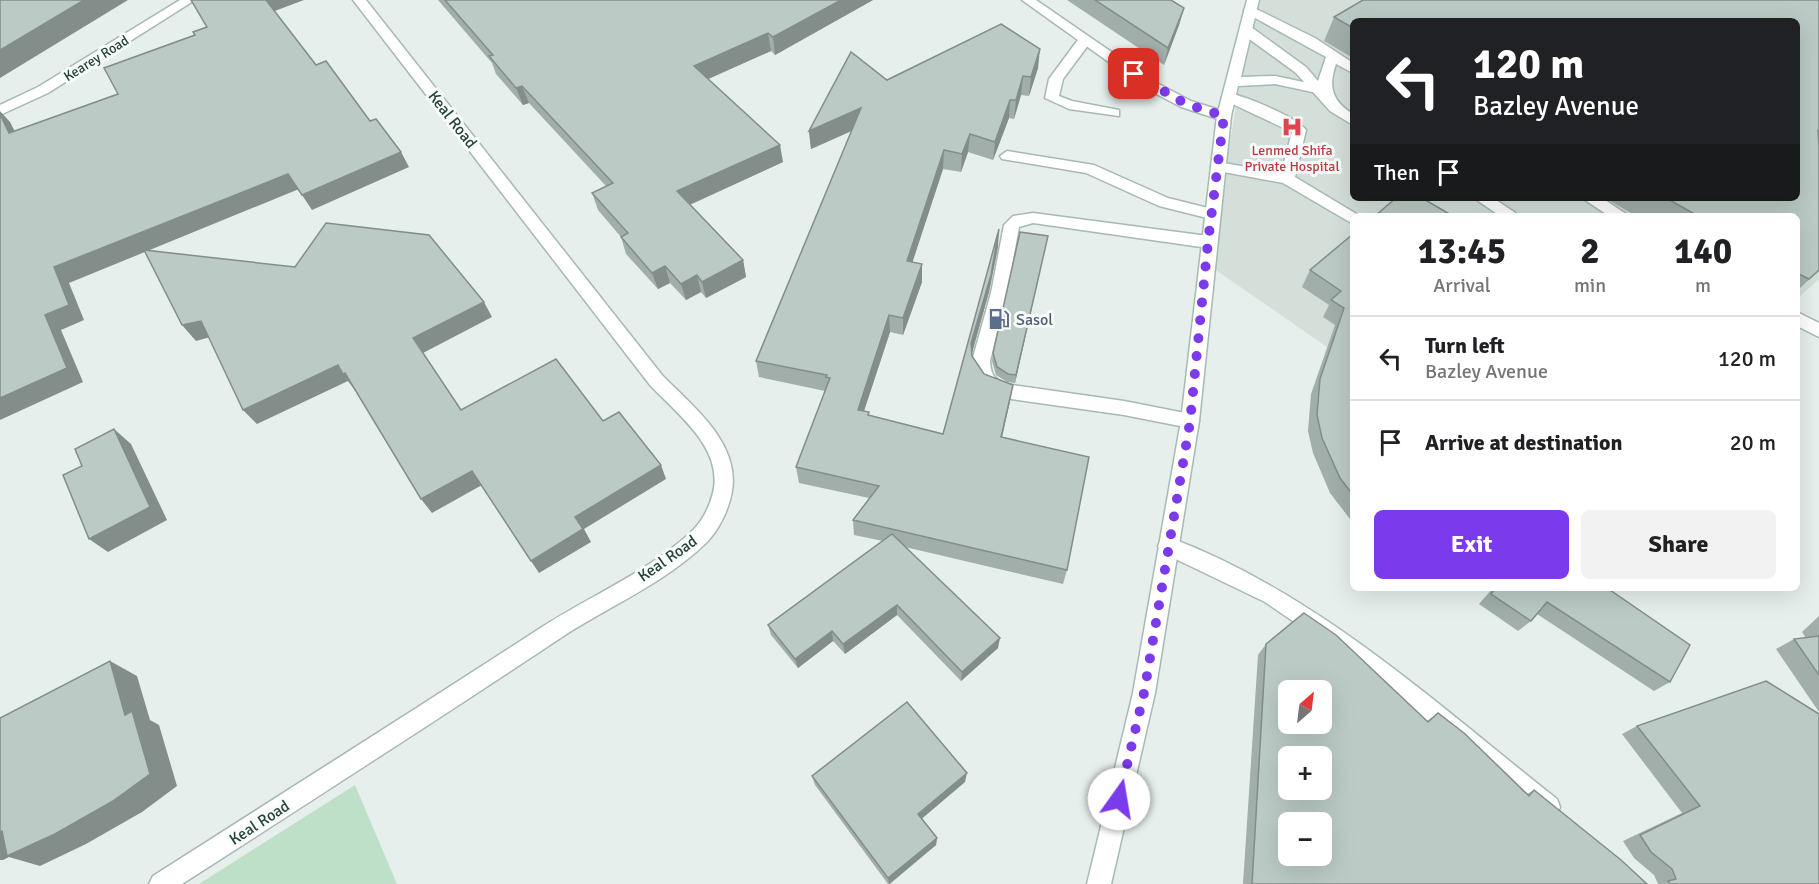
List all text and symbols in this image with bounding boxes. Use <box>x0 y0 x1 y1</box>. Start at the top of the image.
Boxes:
street label: Kearey Road <box>61 32 132 85</box>
text: 120 m <box>1473 39 1584 90</box>
icon: left <box>1374 42 1452 120</box>
pin <box>1108 48 1159 99</box>
icon: arrive <box>1117 57 1150 90</box>
street label: Keal Road <box>423 87 481 153</box>
text: Bazley Avenue <box>1473 90 1639 123</box>
hospital icon: Lenmed Shifa Private Hospital <box>1280 115 1304 139</box>
place label: Lenmed Shifa Private Hospital <box>1244 142 1340 175</box>
icon: arrive <box>1432 156 1465 189</box>
text: Then <box>1374 159 1420 186</box>
text: 13:45 <box>1418 229 1506 274</box>
text: 2 <box>1580 229 1600 274</box>
text: 140 <box>1674 229 1732 274</box>
text: Arrival <box>1433 273 1491 298</box>
text: min <box>1574 273 1606 298</box>
text: m <box>1695 273 1711 298</box>
fuel station icon: Sasol <box>987 307 1011 331</box>
place label: Sasol <box>1016 310 1053 330</box>
text: Turn left <box>1425 332 1505 359</box>
icon: left <box>1374 342 1407 375</box>
text: 120 m <box>1718 345 1776 372</box>
text: Bazley Avenue <box>1425 359 1548 384</box>
icon: arrive <box>1374 426 1407 459</box>
text: Arrive at destination <box>1425 429 1622 456</box>
text: 20 m <box>1730 429 1776 456</box>
button: Exit <box>1374 510 1569 579</box>
button: Share <box>1581 510 1776 579</box>
street label: Keal Road <box>634 531 701 586</box>
north arrow <box>1278 680 1332 734</box>
map controls <box>1278 680 1332 866</box>
button: + <box>1278 746 1332 800</box>
position arrow <box>1087 767 1151 831</box>
street label: Keal Road <box>226 796 293 850</box>
button: − <box>1278 812 1332 866</box>

